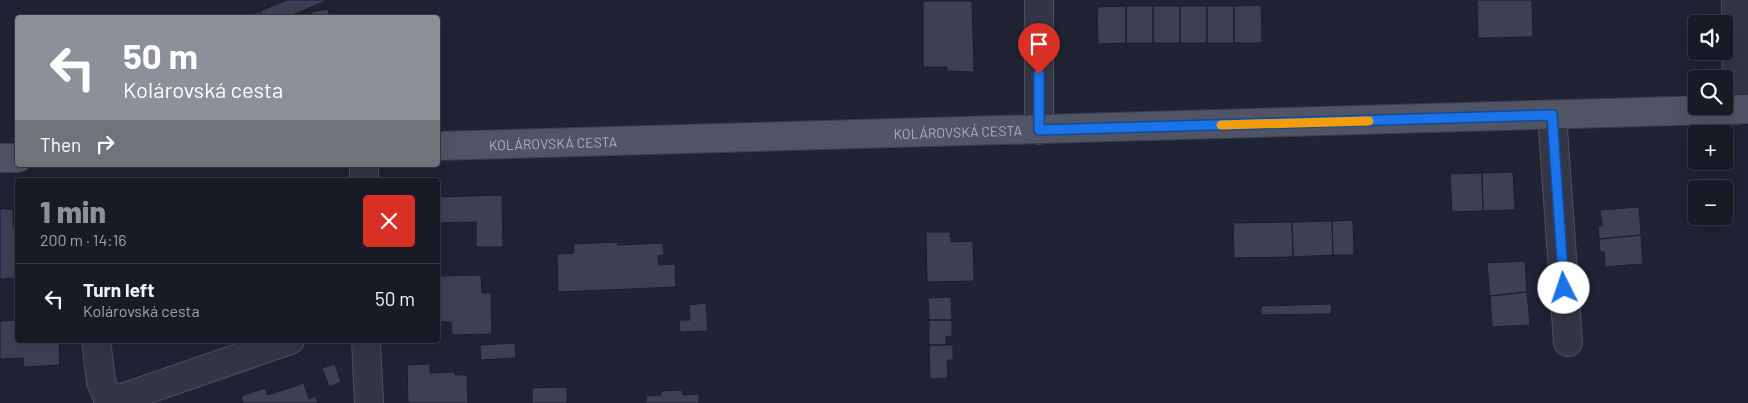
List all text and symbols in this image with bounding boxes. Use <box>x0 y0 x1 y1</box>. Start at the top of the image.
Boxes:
map controls <box>1688 15 1733 225</box>
button: sound <box>1688 15 1733 60</box>
pin <box>1018 23 1060 74</box>
icon: arrive <box>1025 30 1053 58</box>
text: 50 m <box>123 34 198 76</box>
icon: left <box>40 35 105 100</box>
button: search <box>1688 70 1733 115</box>
text: Kolárovská cesta <box>123 76 283 102</box>
street label: KOLÁROVSKÁ CESTA <box>893 121 1023 142</box>
button: + <box>1688 125 1733 170</box>
icon: right <box>91 130 119 158</box>
street label: KOLÁROVSKÁ CESTA <box>488 132 618 153</box>
text: Then <box>40 133 81 156</box>
button: − <box>1688 180 1733 225</box>
text: 1 min <box>40 193 106 229</box>
button: close <box>363 195 415 247</box>
text: 200 m · 14:16 <box>40 230 127 249</box>
position arrow <box>1537 261 1589 313</box>
text: Turn left <box>83 278 154 301</box>
icon: left <box>40 285 68 313</box>
text: 50 m <box>375 287 415 310</box>
text: Kolárovská cesta <box>83 301 200 320</box>

